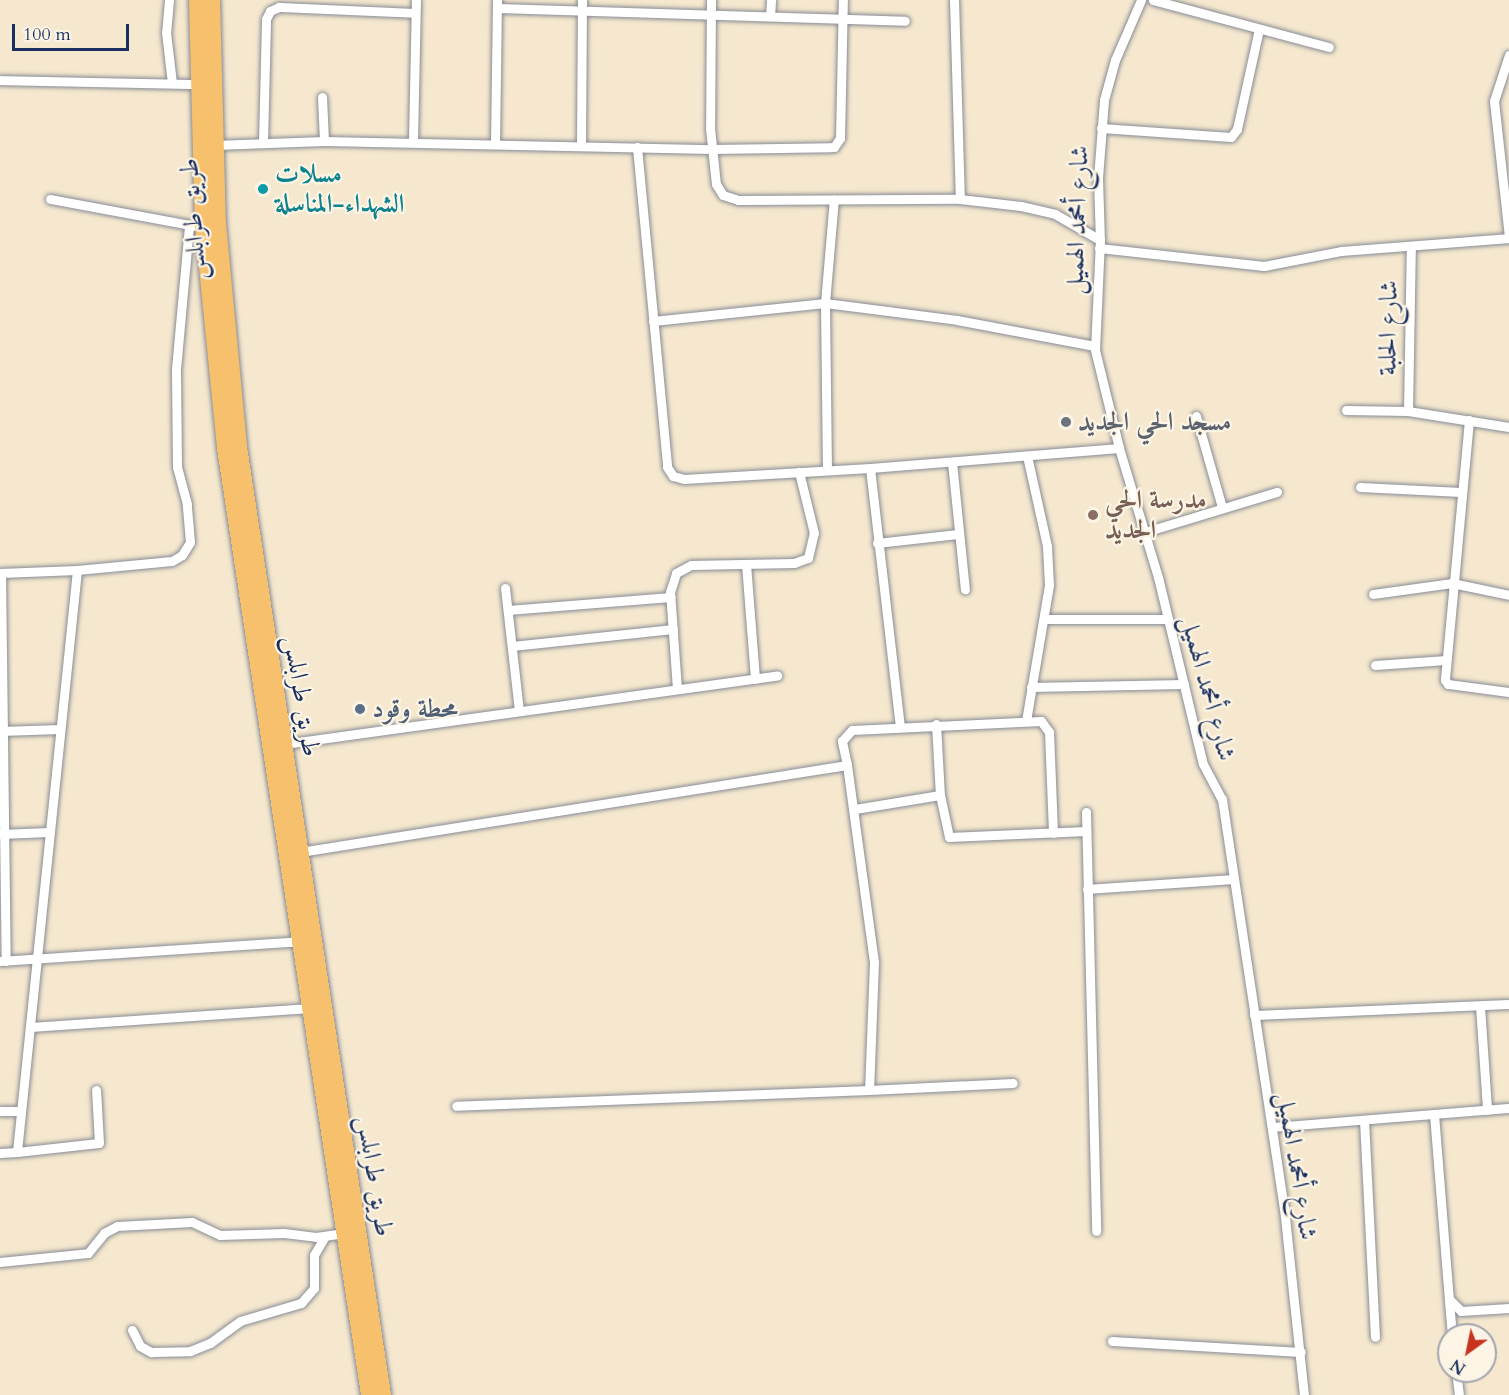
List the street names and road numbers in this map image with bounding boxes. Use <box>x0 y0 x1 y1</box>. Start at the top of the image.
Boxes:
street label: شارع أمحمد الهميل <box>1059 145 1095 295</box>
street label: طريق طرابلس <box>173 157 213 281</box>
street label: شارع الحلبة <box>1372 280 1404 376</box>
street label: شارع أمحمد الهميل <box>1174 612 1242 764</box>
street label: طريق طرابلس <box>277 633 327 759</box>
street label: شارع أمحمد الهميل <box>1270 1090 1324 1242</box>
street label: طريق طرابلس <box>350 1113 400 1239</box>

